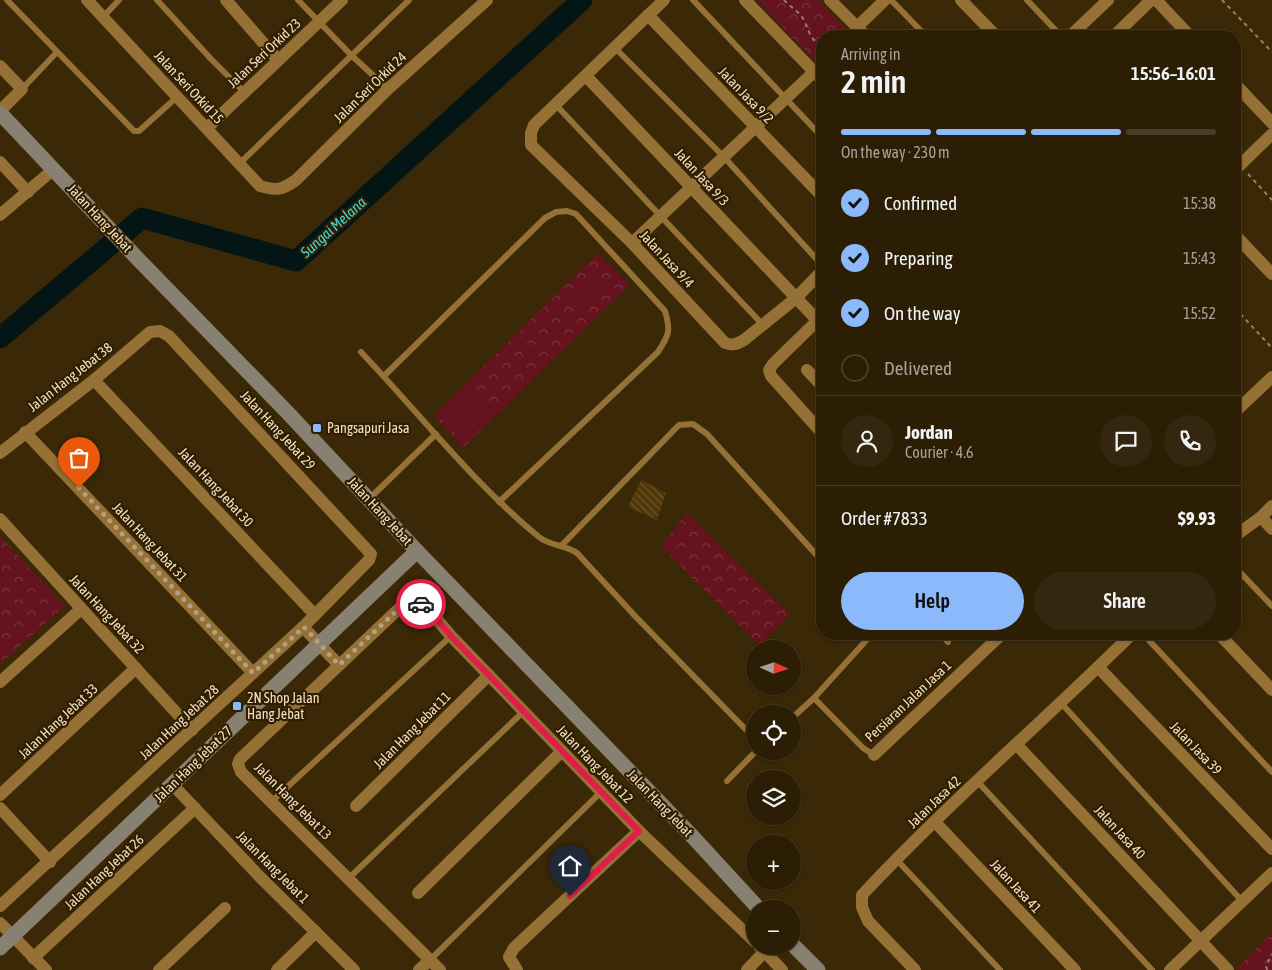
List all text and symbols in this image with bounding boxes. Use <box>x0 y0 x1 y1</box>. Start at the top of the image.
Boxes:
street label: Jalan Seri Orkid 23 <box>224 15 304 91</box>
text: Arriving in <box>841 45 901 63</box>
street label: Jalan Seri Orkid 15 <box>151 47 227 127</box>
street label: Jalan Seri Orkid 24 <box>330 48 410 126</box>
text: 15:56–16:01 <box>1131 62 1216 84</box>
street label: Jalan Jasa 9/2 <box>715 63 777 127</box>
text: 2 min <box>841 63 906 100</box>
text: On the way · 230 m <box>841 143 950 161</box>
street label: Jalan Jasa 9/3 <box>672 145 732 209</box>
street label: Jalan Hang Jebat <box>64 181 136 255</box>
icon: check <box>841 189 869 217</box>
text: Confirmed <box>884 192 957 214</box>
water label: Sungai Melana <box>296 193 369 261</box>
text: 15:38 <box>1183 194 1216 212</box>
street label: Jalan Jasa 9/4 <box>637 227 698 291</box>
icon: check <box>841 244 869 272</box>
text: Preparing <box>884 247 953 269</box>
text: 15:43 <box>1183 249 1216 267</box>
icon: check <box>841 299 869 327</box>
text: On the way <box>884 302 961 324</box>
text: 15:52 <box>1183 304 1216 322</box>
street label: Jalan Hang Jebat 38 <box>25 339 116 415</box>
text: Delivered <box>884 357 952 379</box>
street label: Jalan Hang Jebat 29 <box>237 387 319 473</box>
button: person <box>841 415 893 467</box>
button: chat <box>1100 415 1152 467</box>
button: phone <box>1164 415 1216 467</box>
place label: Pangsapuri Jasa <box>327 420 409 436</box>
text: Jordan <box>905 421 953 443</box>
marker: Pangsapuri Jasa <box>311 422 323 434</box>
pin <box>58 437 100 488</box>
text: Courier · 4.6 <box>905 443 974 461</box>
icon: bag <box>65 444 93 472</box>
street label: Jalan Hang Jebat 30 <box>175 444 257 530</box>
street label: Jalan Hang Jebat <box>344 474 416 548</box>
street label: Jalan Hang Jebat 31 <box>109 499 191 585</box>
text: Order #7833 <box>841 507 928 529</box>
text: $9.93 <box>1178 507 1216 529</box>
street label: Jalan Hang Jebat 32 <box>66 571 148 657</box>
button: Help <box>841 572 1024 630</box>
button: Share <box>1034 572 1216 630</box>
courier <box>396 579 446 629</box>
icon: car <box>407 590 435 618</box>
north arrow <box>746 640 801 695</box>
map controls <box>746 640 801 955</box>
street label: Persiaran Jalan Jasa 1 <box>862 657 954 745</box>
street label: Jalan Hang Jebat 33 <box>15 680 101 762</box>
street label: Jalan Hang Jebat 28 <box>136 681 222 763</box>
street label: Jalan Hang Jebat 11 <box>370 688 454 772</box>
place label: 2N Shop Jalan Hang Jebat <box>247 690 320 722</box>
marker: 2N Shop Jalan Hang Jebat <box>231 700 243 712</box>
button: locate <box>746 705 801 760</box>
street label: Jalan Jasa 39 <box>1167 718 1225 778</box>
street label: Jalan Hang Jebat 12 <box>554 722 636 806</box>
street label: Jalan Hang Jebat 27 <box>151 723 235 805</box>
street label: Jalan Hang Jebat 13 <box>251 759 335 843</box>
street label: Jalan Hang Jebat <box>624 766 696 840</box>
button: layers <box>746 770 801 825</box>
street label: Jalan Jasa 42 <box>904 773 964 831</box>
street label: Jalan Jasa 40 <box>1091 802 1149 862</box>
street label: Jalan Hang Jebat 1 <box>233 827 313 907</box>
street label: Jalan Hang Jebat 26 <box>61 831 147 913</box>
button: + <box>746 835 801 890</box>
pin <box>549 845 591 896</box>
icon: home <box>556 852 584 880</box>
street label: Jalan Jasa 41 <box>987 856 1045 916</box>
button: − <box>746 900 801 955</box>

